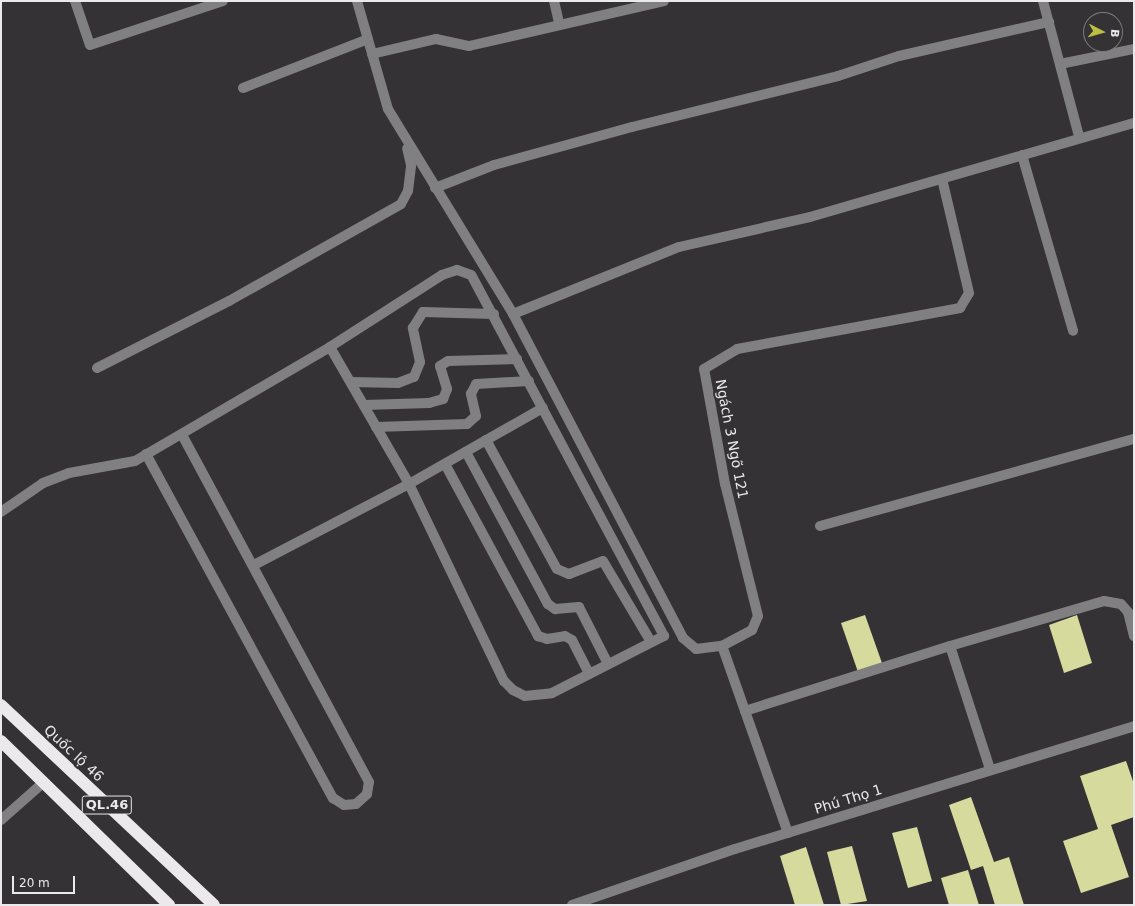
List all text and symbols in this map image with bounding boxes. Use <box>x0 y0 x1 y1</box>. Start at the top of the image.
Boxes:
north arrow <box>1083 12 1123 52</box>
text: B <box>1108 28 1121 38</box>
street label: Ngách 3 Ngõ 121 <box>712 378 752 500</box>
street label: Quốc lộ 46 <box>41 721 107 785</box>
street label: Phú Thọ 1 <box>812 781 884 817</box>
road number: QL.46 <box>81 794 133 816</box>
scale bar <box>14 868 77 894</box>
text: 20 m <box>19 876 50 890</box>

